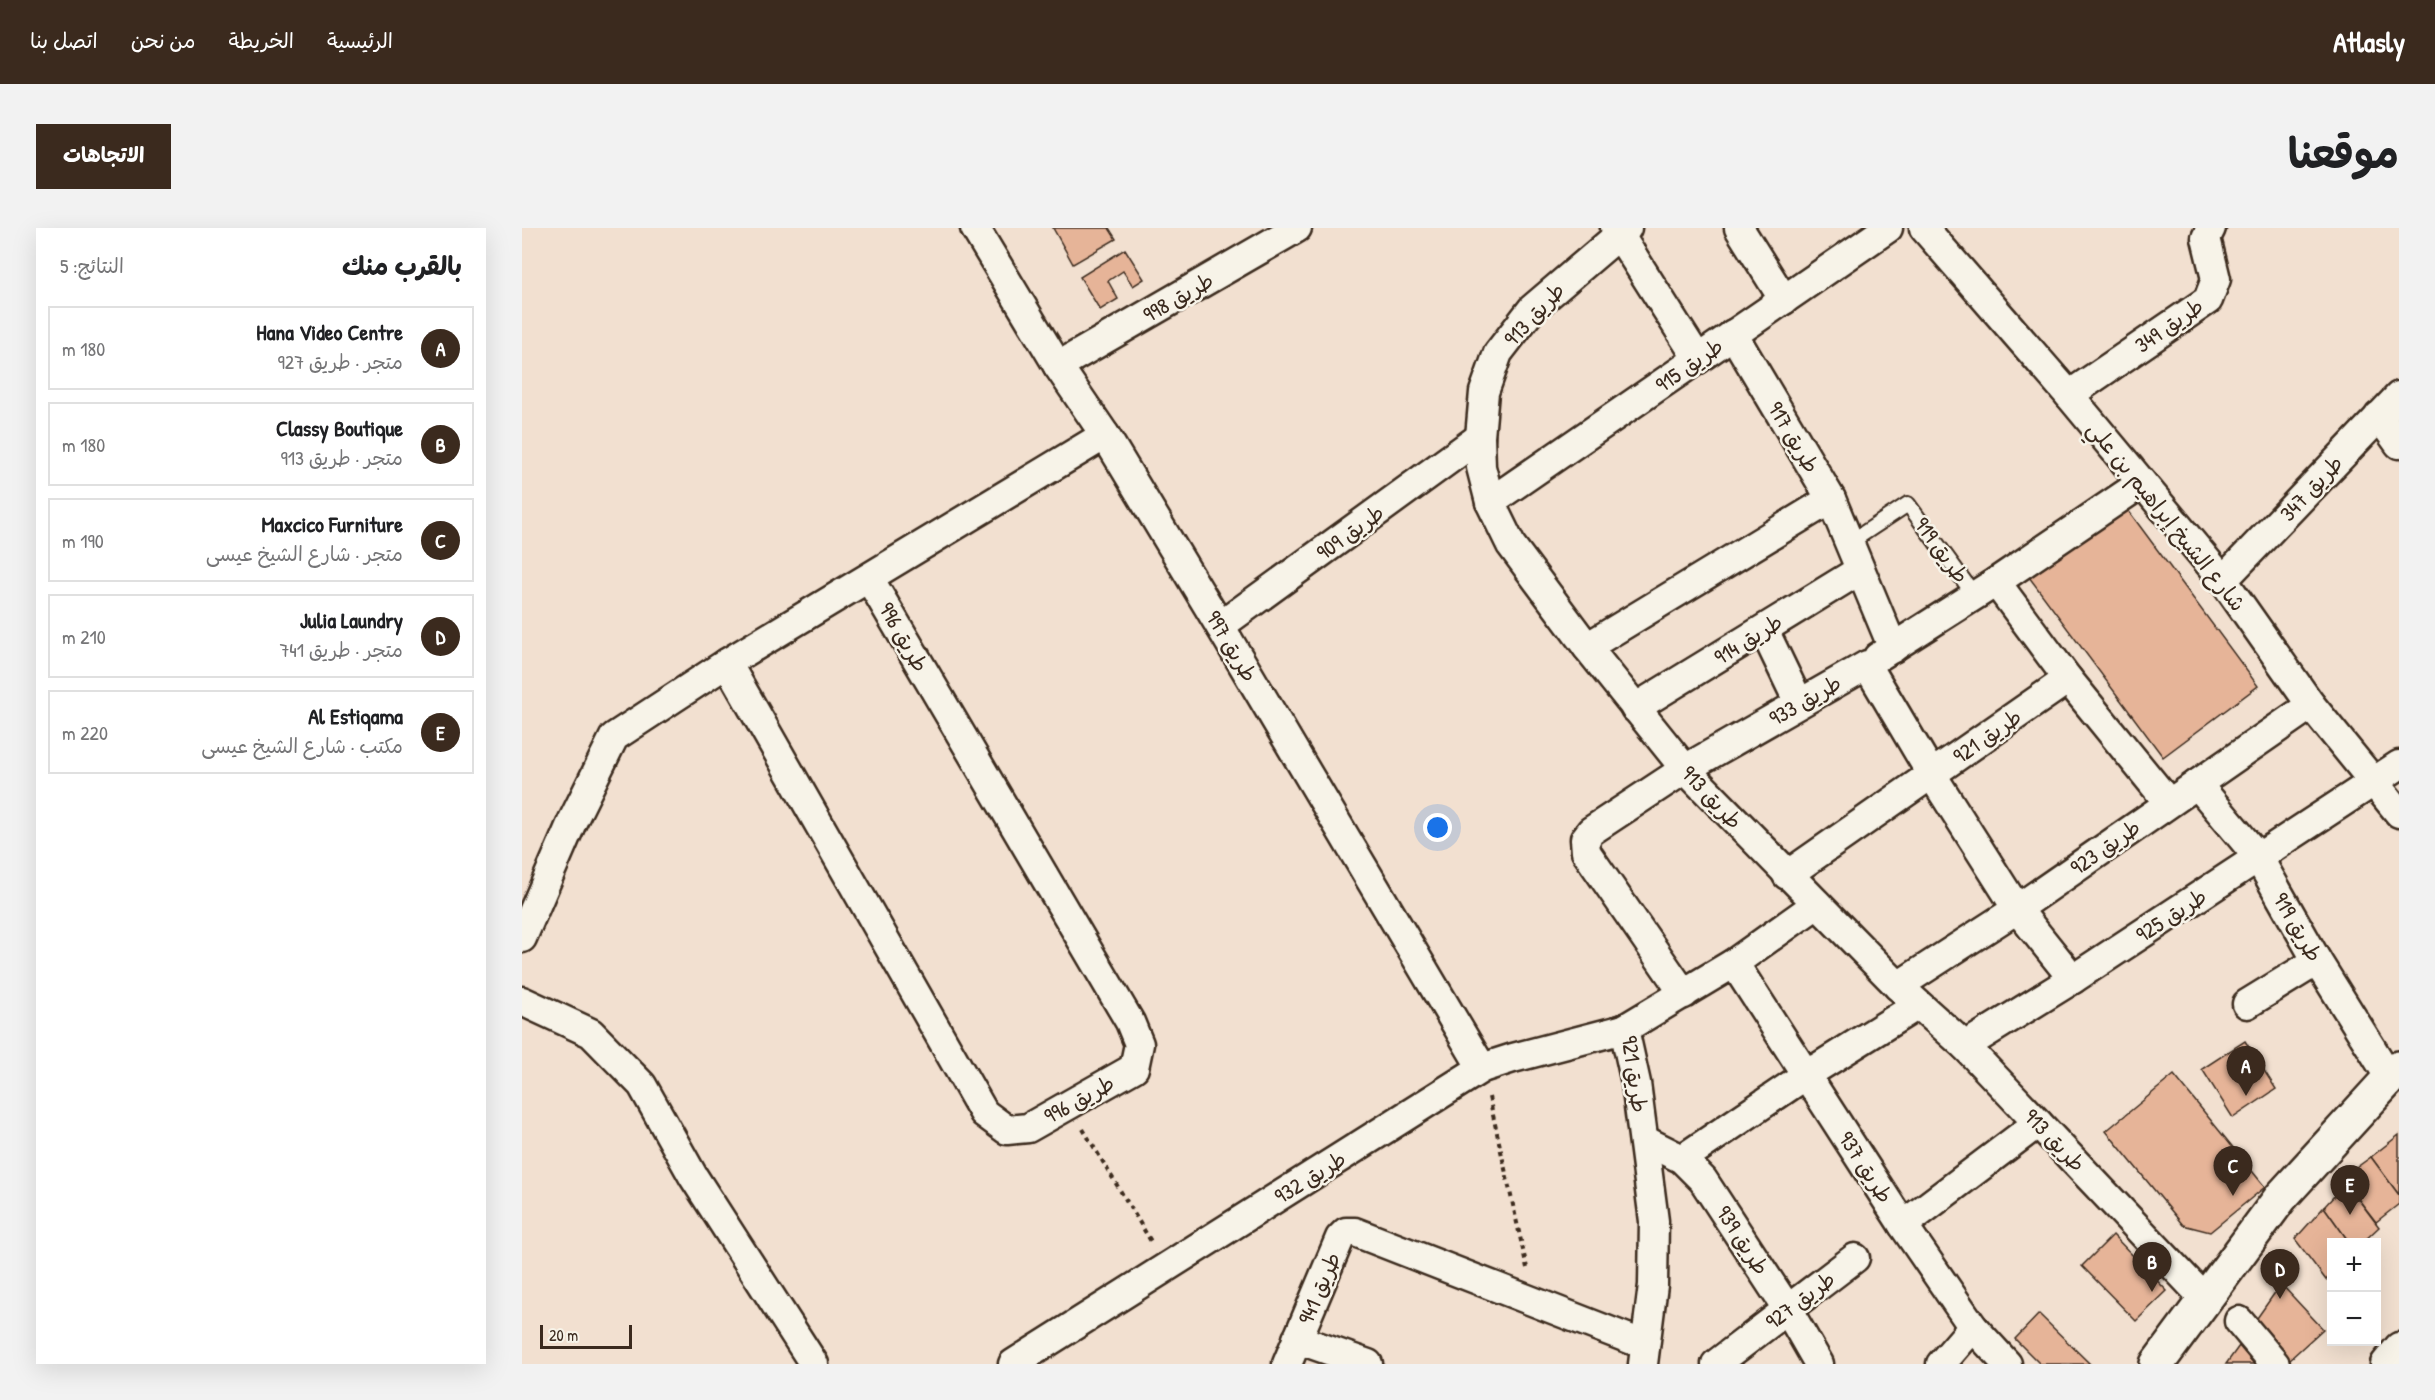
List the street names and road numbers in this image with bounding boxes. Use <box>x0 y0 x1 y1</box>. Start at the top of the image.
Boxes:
street label: طريق 998 <box>1137 265 1219 329</box>
street label: طريق 913 <box>1497 276 1571 352</box>
street label: طريق 349 <box>2129 291 2209 359</box>
street label: طريق 915 <box>1649 331 1729 399</box>
street label: طريق 917 <box>1761 396 1827 478</box>
street label: شارع الشيخ إبراهيم بن علي <box>2077 415 2253 621</box>
street label: طريق 347 <box>2273 448 2349 528</box>
street label: طريق 909 <box>1310 497 1390 567</box>
street label: طريق 919 <box>1908 511 1976 589</box>
street label: طريق 996 <box>872 597 936 677</box>
street label: طريق 997 <box>1199 605 1265 687</box>
street label: طريق 914 <box>1708 606 1788 672</box>
street label: طريق 933 <box>1763 667 1847 733</box>
street label: طريق 921 <box>1947 701 2027 771</box>
street label: طريق 913 <box>1675 759 1749 835</box>
street label: طريق 923 <box>2064 812 2146 882</box>
street label: طريق 925 <box>2130 881 2212 949</box>
street label: طريق 919 <box>2266 887 2330 967</box>
street label: طريق 921 <box>1615 1033 1655 1115</box>
street label: طريق 996 <box>1038 1067 1120 1131</box>
street label: طريق 913 <box>2017 1102 2093 1178</box>
street label: طريق 937 <box>1832 1125 1900 1209</box>
street label: طريق 932 <box>1268 1143 1352 1211</box>
street label: طريق 939 <box>1709 1199 1777 1281</box>
street label: طريق 941 <box>1290 1247 1348 1329</box>
street label: طريق 927 <box>1759 1264 1841 1336</box>

